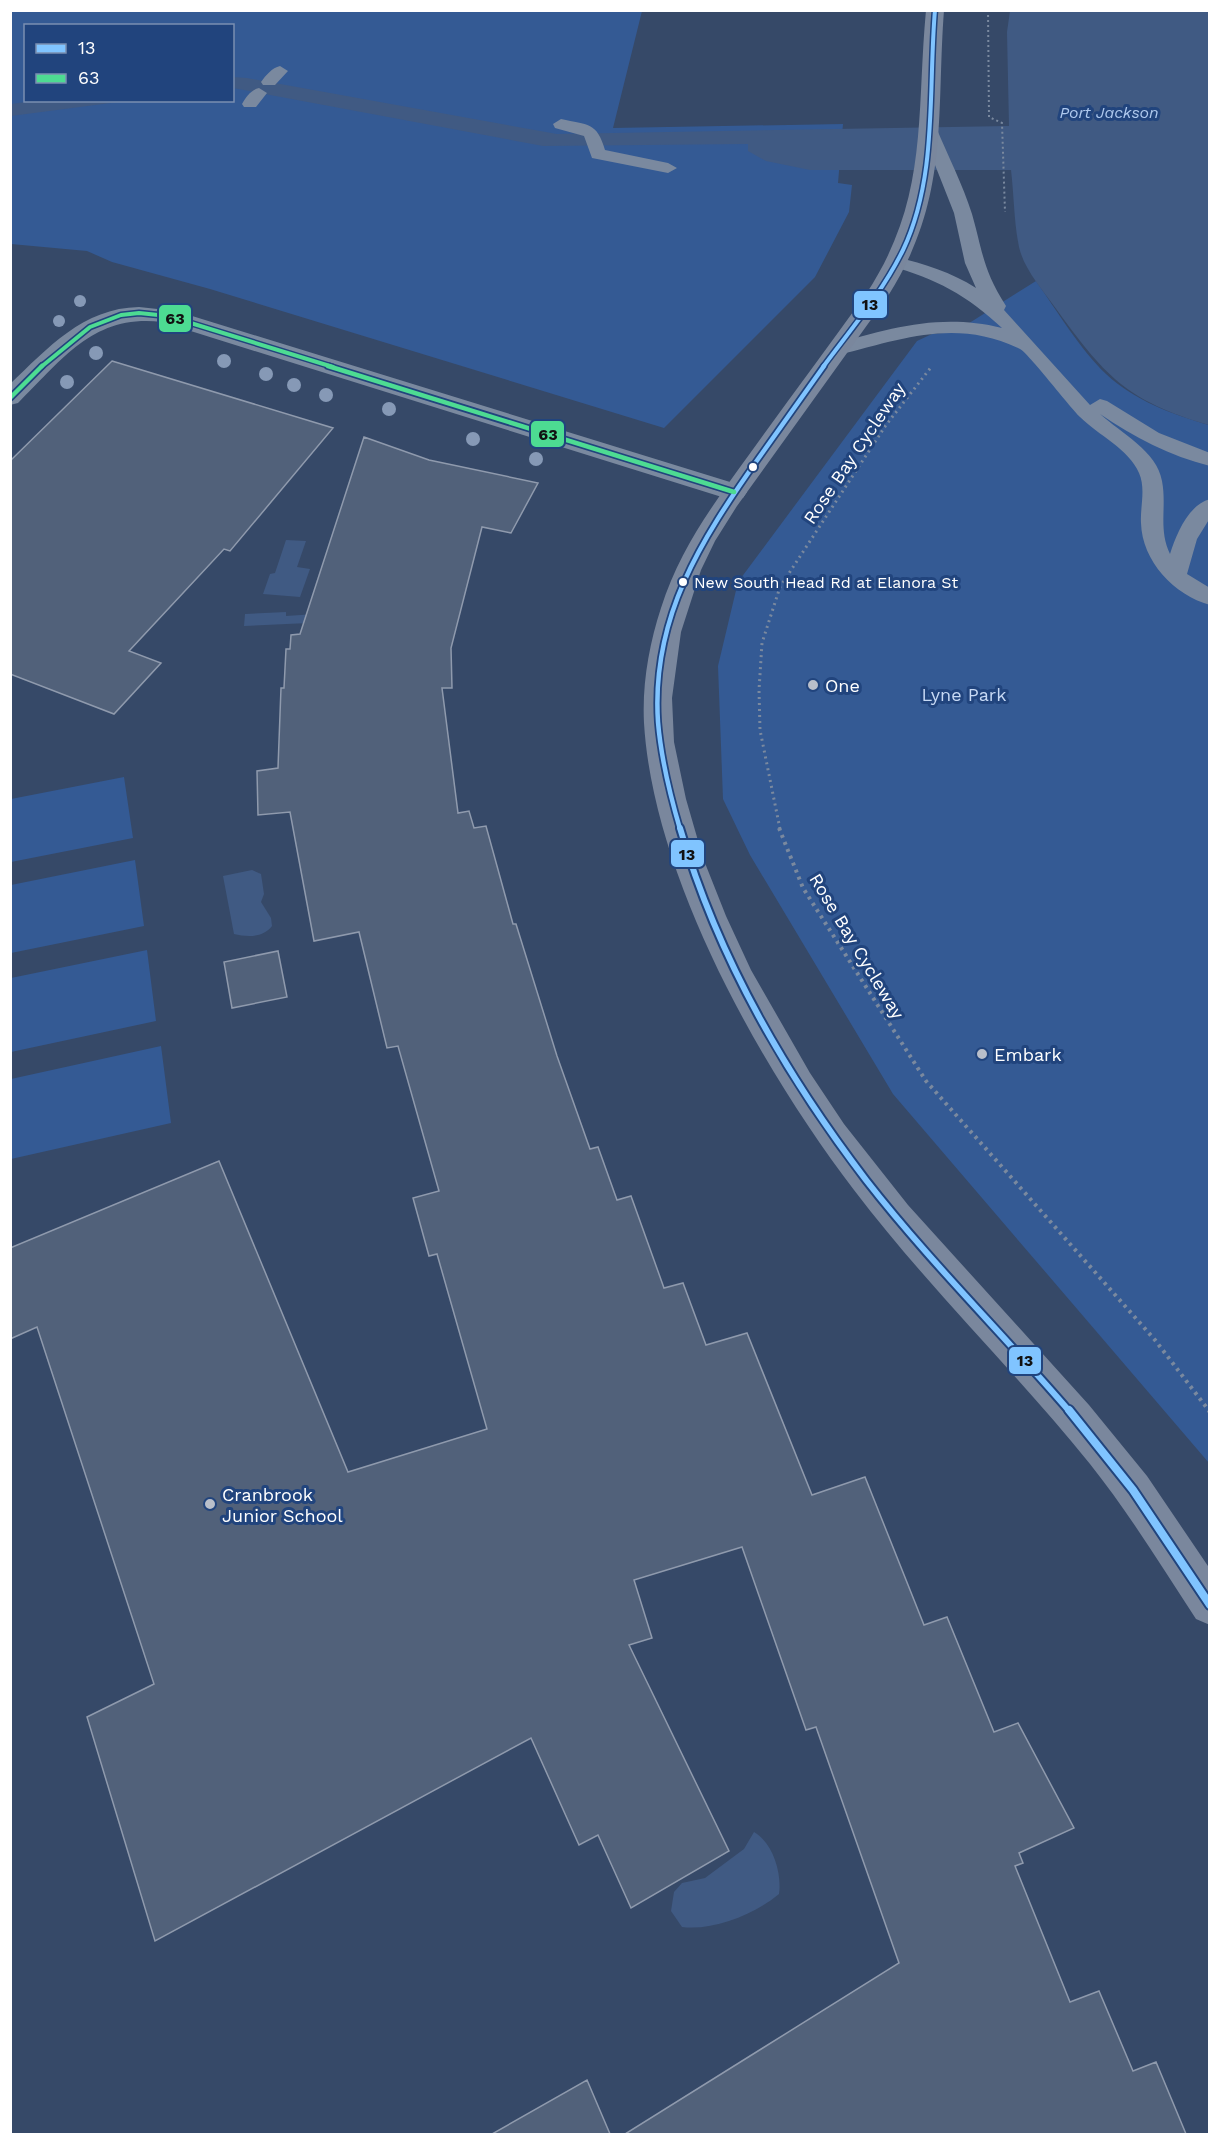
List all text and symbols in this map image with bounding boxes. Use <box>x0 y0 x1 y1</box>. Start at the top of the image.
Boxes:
legend <box>24 24 234 102</box>
text: 13 <box>78 37 96 58</box>
text: 63 <box>78 67 99 88</box>
water label: Port Jackson <box>1059 103 1159 122</box>
line badge: 13 <box>853 290 888 319</box>
text: 13 <box>862 295 878 314</box>
line badge: 63 <box>158 304 192 333</box>
text: 63 <box>165 309 185 328</box>
street label: Rose Bay Cycleway <box>799 378 910 528</box>
line badge: 63 <box>530 420 565 448</box>
text: 63 <box>538 425 558 444</box>
unlabelled marker <box>747 461 759 473</box>
place label: New South Head Rd at Elanora St <box>694 573 958 592</box>
marker: New South Head Rd at Elanora St <box>677 576 689 588</box>
place label: One <box>825 675 860 696</box>
marker: One <box>806 678 820 692</box>
park label: Lyne Park <box>922 684 1006 705</box>
line badge: 13 <box>670 839 705 868</box>
text: 13 <box>679 845 695 864</box>
street label: Rose Bay Cycleway <box>805 869 909 1023</box>
place label: Embark <box>994 1044 1062 1065</box>
marker: Embark <box>975 1047 989 1061</box>
line badge: 13 <box>1008 1346 1042 1375</box>
text: 13 <box>1017 1351 1033 1370</box>
place label: Cranbrook Junior School <box>222 1484 343 1526</box>
marker: Cranbrook Junior School <box>203 1497 217 1511</box>

